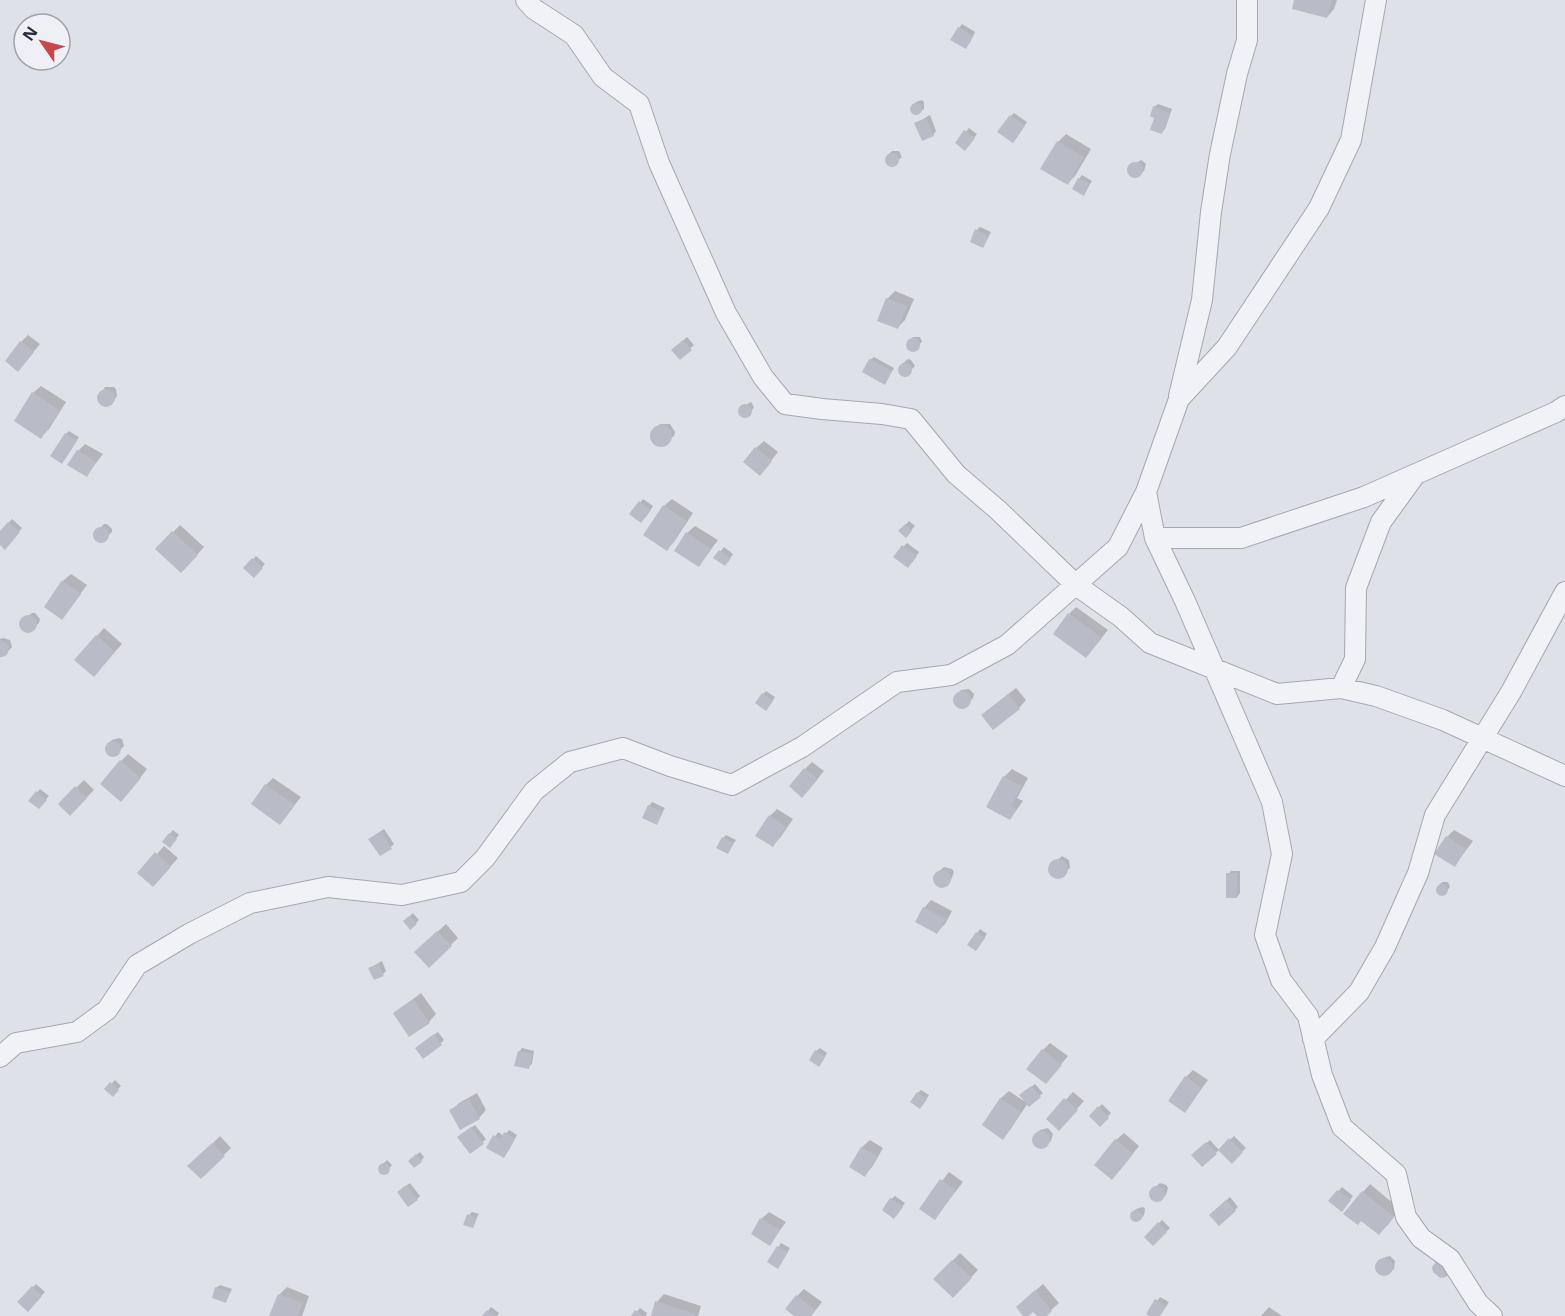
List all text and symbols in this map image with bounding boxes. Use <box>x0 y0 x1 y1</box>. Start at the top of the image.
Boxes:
north arrow <box>12 12 72 72</box>
text: N <box>17 22 42 45</box>

